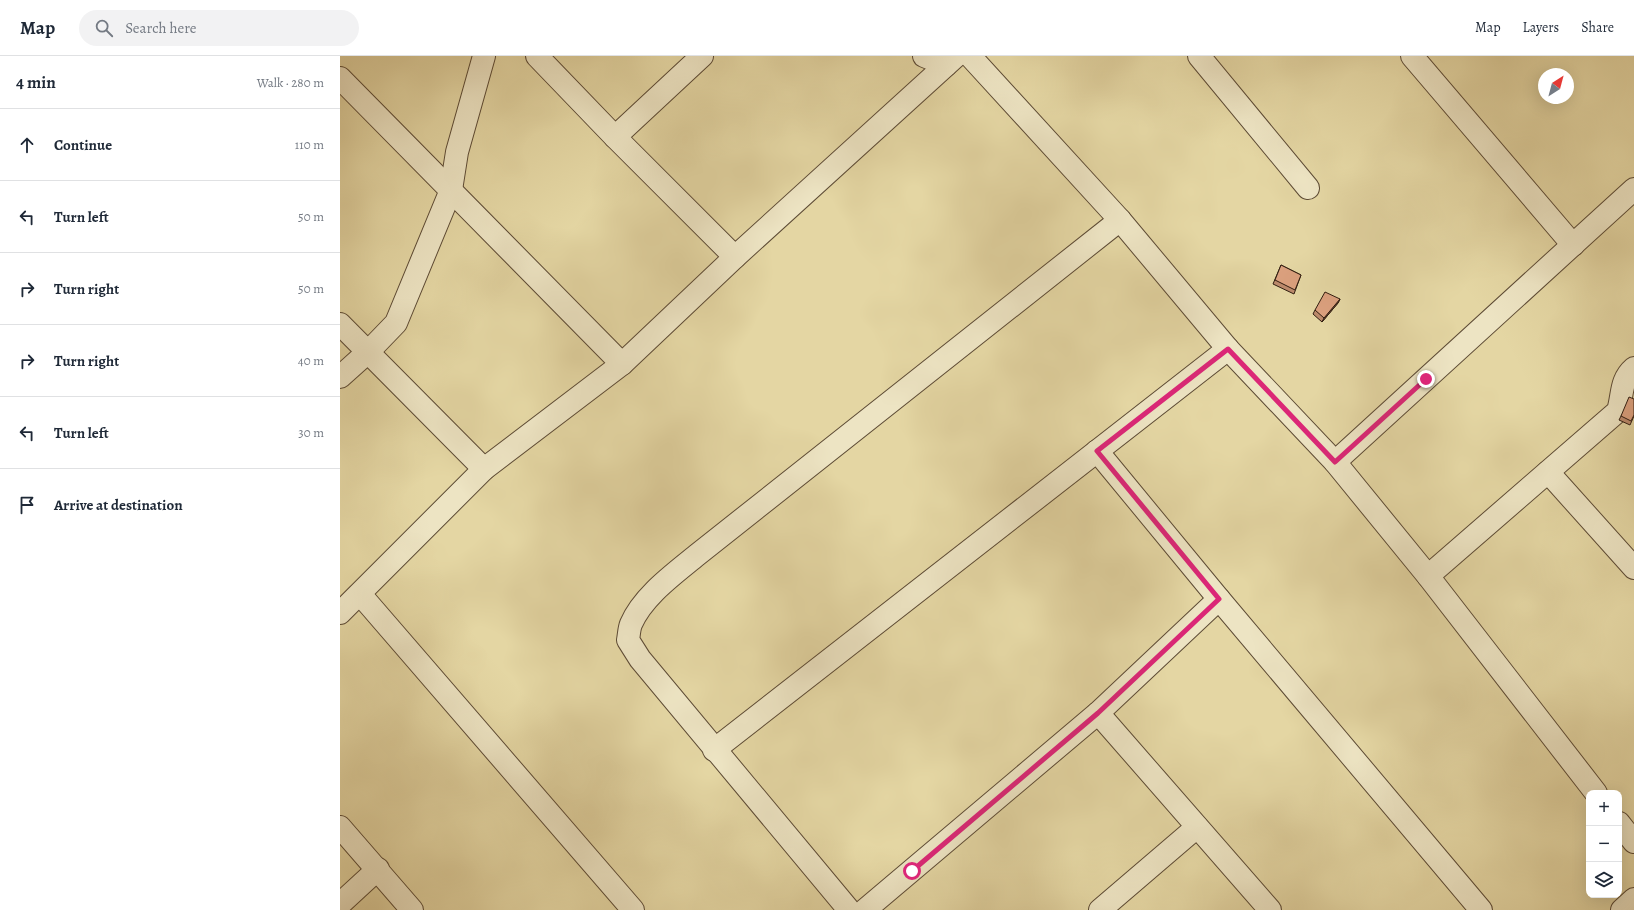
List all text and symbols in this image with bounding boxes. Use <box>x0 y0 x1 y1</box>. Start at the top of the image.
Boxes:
search box <box>79 10 359 46</box>
text: Map <box>20 15 55 41</box>
icon: search <box>93 17 115 39</box>
text: Search here <box>125 18 197 38</box>
text: Map <box>1475 18 1501 37</box>
text: Layers <box>1523 18 1559 37</box>
text: Share <box>1581 18 1614 37</box>
north arrow <box>1538 68 1574 104</box>
text: 4 min <box>16 71 56 94</box>
text: Walk · 280 m <box>257 74 324 91</box>
icon: ahead <box>16 134 38 156</box>
text: Continue <box>54 135 112 155</box>
text: 110 m <box>295 136 324 153</box>
icon: left <box>16 206 38 228</box>
text: Turn left <box>54 207 109 227</box>
text: 50 m <box>298 208 324 225</box>
icon: right <box>16 278 38 300</box>
text: Turn right <box>54 279 119 299</box>
text: 50 m <box>298 280 324 297</box>
icon: right <box>16 350 38 372</box>
text: Turn right <box>54 351 119 371</box>
text: 40 m <box>298 352 324 369</box>
route end <box>1417 370 1435 388</box>
icon: left <box>16 422 38 444</box>
text: Turn left <box>54 423 109 443</box>
text: 30 m <box>298 424 324 441</box>
icon: arrive <box>16 494 38 516</box>
text: Arrive at destination <box>54 495 183 515</box>
map controls <box>1586 790 1622 898</box>
button: + <box>1586 790 1622 826</box>
button: − <box>1586 826 1622 862</box>
route start <box>903 862 921 880</box>
button: layers <box>1586 862 1622 898</box>

